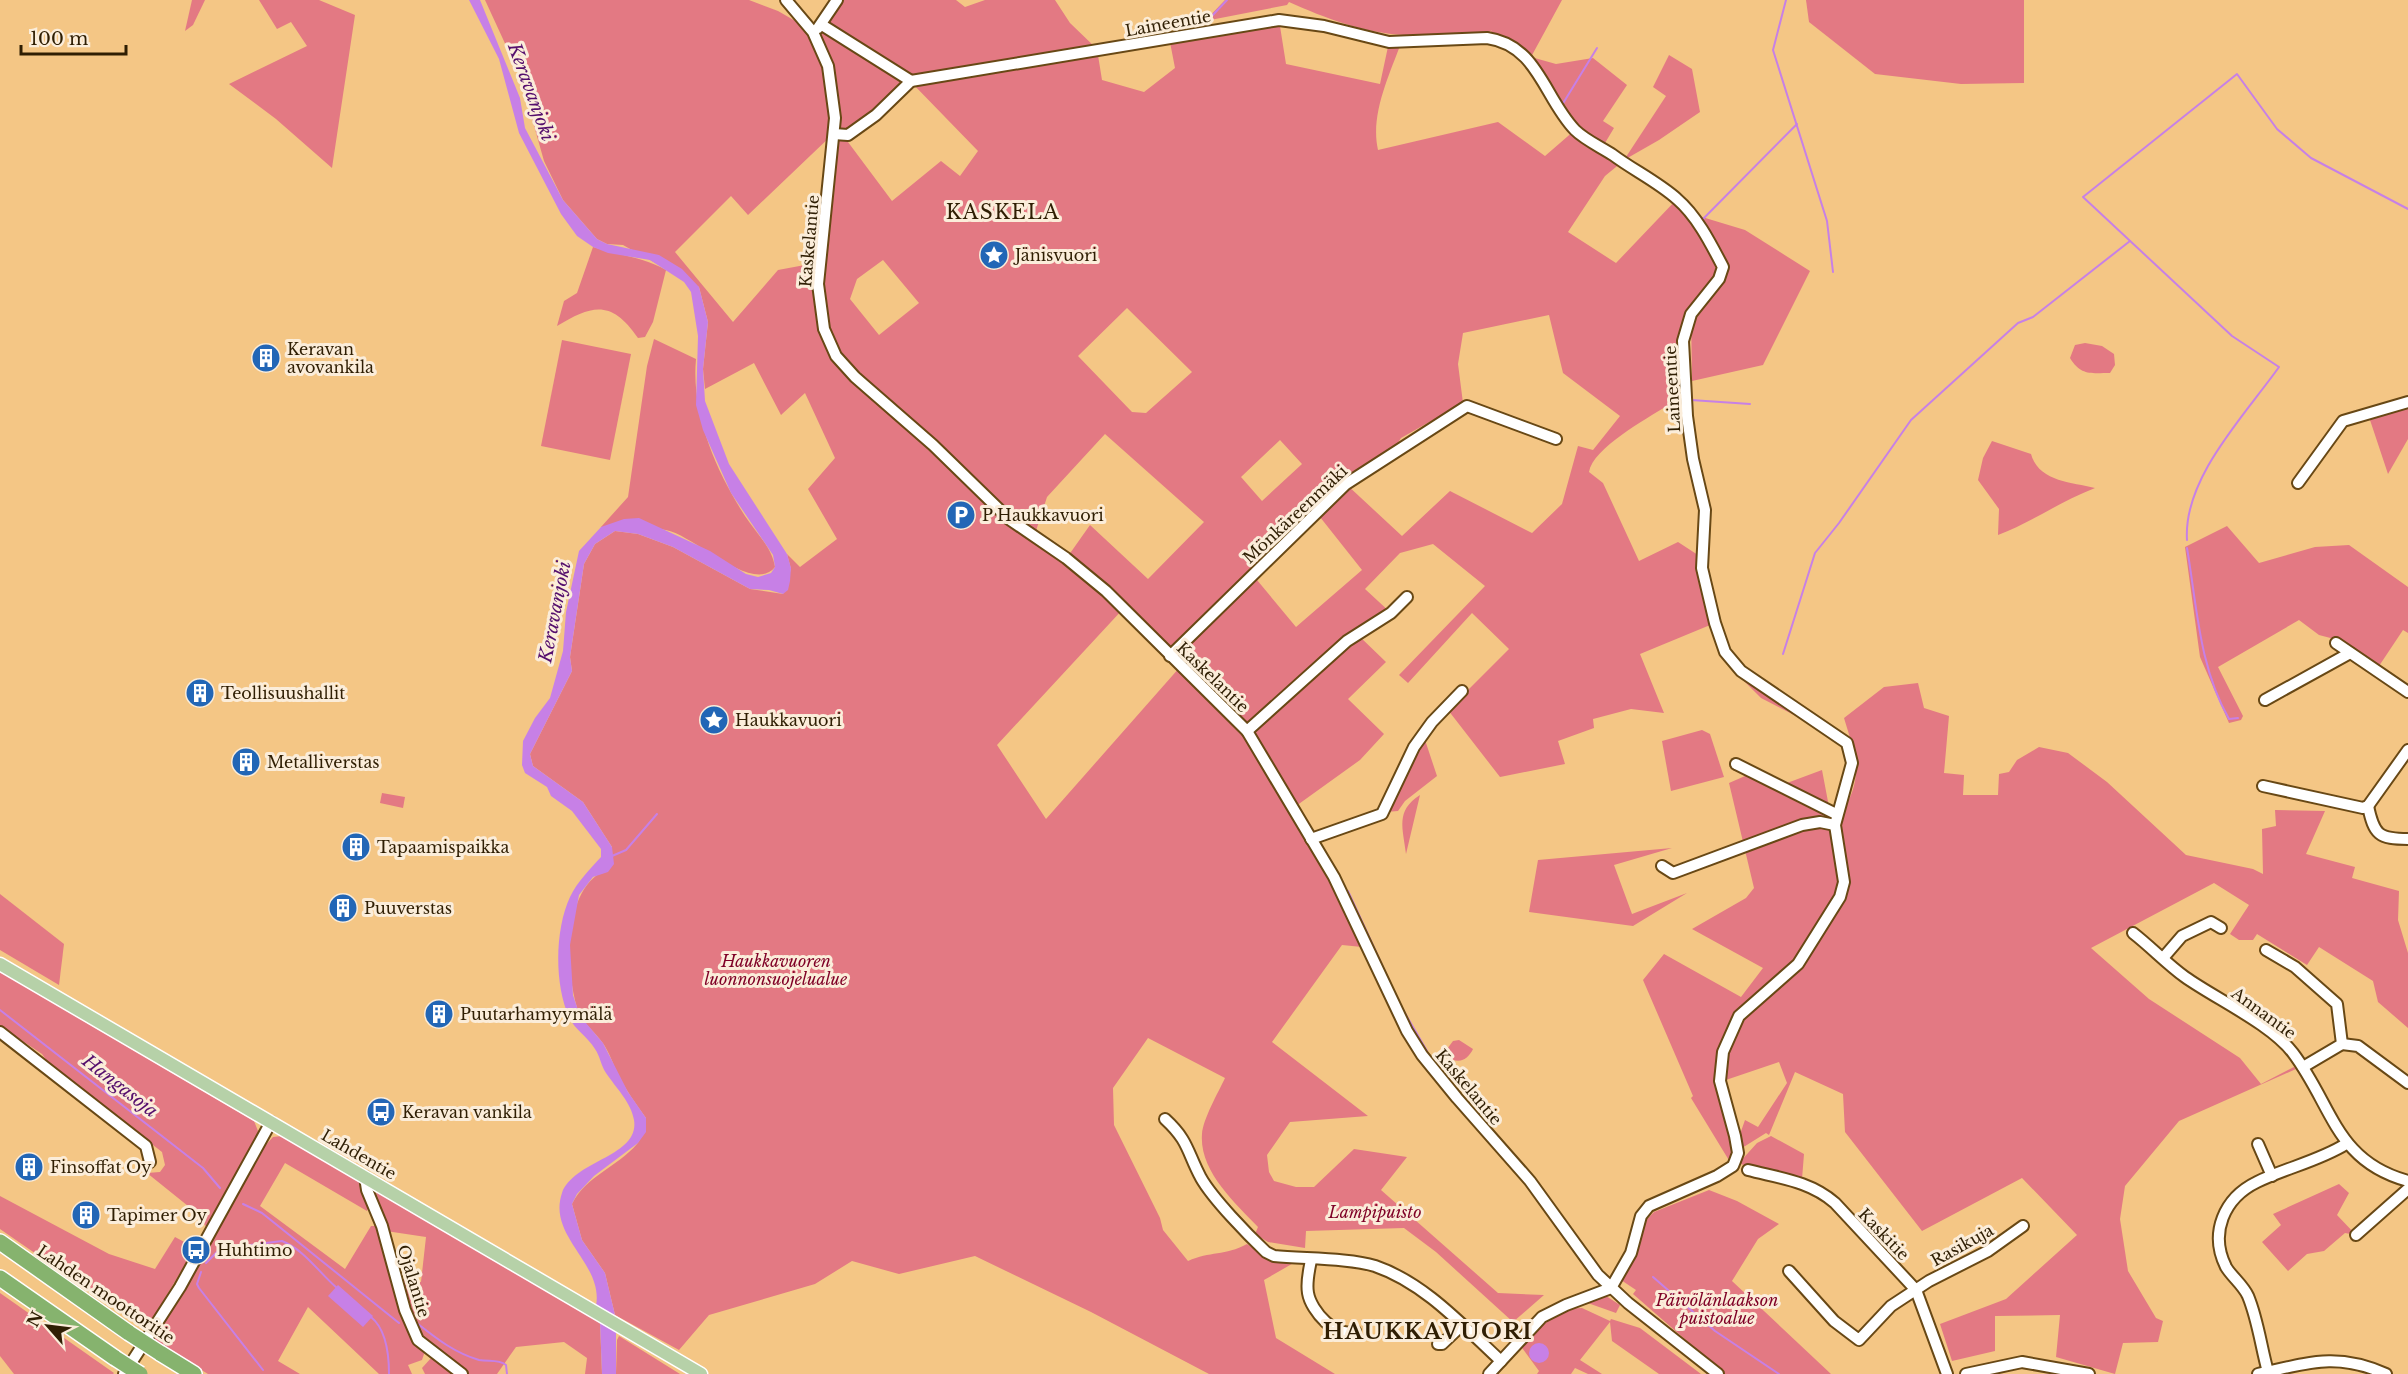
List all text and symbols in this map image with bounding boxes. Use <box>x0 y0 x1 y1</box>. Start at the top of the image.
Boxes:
street label: Laineentie <box>1123 6 1213 40</box>
scale bar <box>21 18 126 56</box>
text: 100 m <box>30 28 88 50</box>
water label: Keravanjoki <box>503 39 559 145</box>
street label: Kaskelantie <box>795 194 823 288</box>
district label: KASKELA <box>946 200 1060 224</box>
place icon: Jänisvuori <box>978 239 1010 271</box>
place label: Jänisvuori <box>1013 245 1098 265</box>
place label: Keravan avovankila <box>287 339 374 377</box>
building icon: Keravan avovankila <box>250 342 282 374</box>
street label: Laineentie <box>1660 345 1684 433</box>
street label: Mönkäreenmäki <box>1239 460 1352 567</box>
parking icon: P Haukkavuori <box>945 499 977 531</box>
place label: P Haukkavuori <box>982 505 1104 525</box>
water label: Keravanjoki <box>534 559 576 666</box>
street label: Kaskelantie <box>1173 638 1253 716</box>
building icon: Teollisuushallit <box>184 677 216 709</box>
place label: Teollisuushallit <box>221 683 345 703</box>
place icon: Haukkavuori <box>698 704 730 736</box>
place label: Haukkavuori <box>735 710 842 730</box>
building icon: Metalliverstas <box>230 746 262 778</box>
place label: Metalliverstas <box>267 752 380 772</box>
building icon: Tapaamispaikka <box>340 831 372 863</box>
place label: Tapaamispaikka <box>377 837 509 857</box>
building icon: Puuverstas <box>327 892 359 924</box>
place label: Puuverstas <box>364 898 452 918</box>
park label: Haukkavuoren luonnonsuojelualue <box>705 951 848 989</box>
street label: Annantie <box>2227 982 2300 1043</box>
building icon: Puutarhamyymälä <box>423 998 455 1030</box>
place label: Puutarhamyymälä <box>460 1004 612 1024</box>
street label: Kaskelantie <box>1432 1045 1506 1129</box>
water label: Hangasoja <box>77 1049 162 1122</box>
bus stop icon: Keravan vankila <box>365 1096 397 1128</box>
place label: Keravan vankila <box>402 1102 532 1122</box>
street label: Lahdentie <box>318 1125 400 1183</box>
building icon: Finsoffat Oy <box>13 1151 45 1183</box>
place label: Finsoffat Oy <box>50 1157 152 1177</box>
building icon: Tapimer Oy <box>70 1199 102 1231</box>
park label: Lampipuisto <box>1327 1202 1422 1222</box>
street label: Kaskitie <box>1854 1204 1914 1264</box>
place label: Tapimer Oy <box>107 1205 208 1225</box>
street label: Rasikuja <box>1927 1220 1997 1270</box>
bus stop icon: Huhtimo <box>180 1234 212 1266</box>
place label: Huhtimo <box>217 1240 292 1260</box>
street label: Lahden moottoritie <box>33 1241 179 1347</box>
street label: Ojalantie <box>394 1242 434 1320</box>
park label: Päivölänlaakson puistoalue <box>1655 1290 1778 1328</box>
north arrow <box>18 1296 78 1356</box>
text: N <box>22 1308 47 1330</box>
district label: HAUKKAVUORI <box>1323 1318 1533 1345</box>

